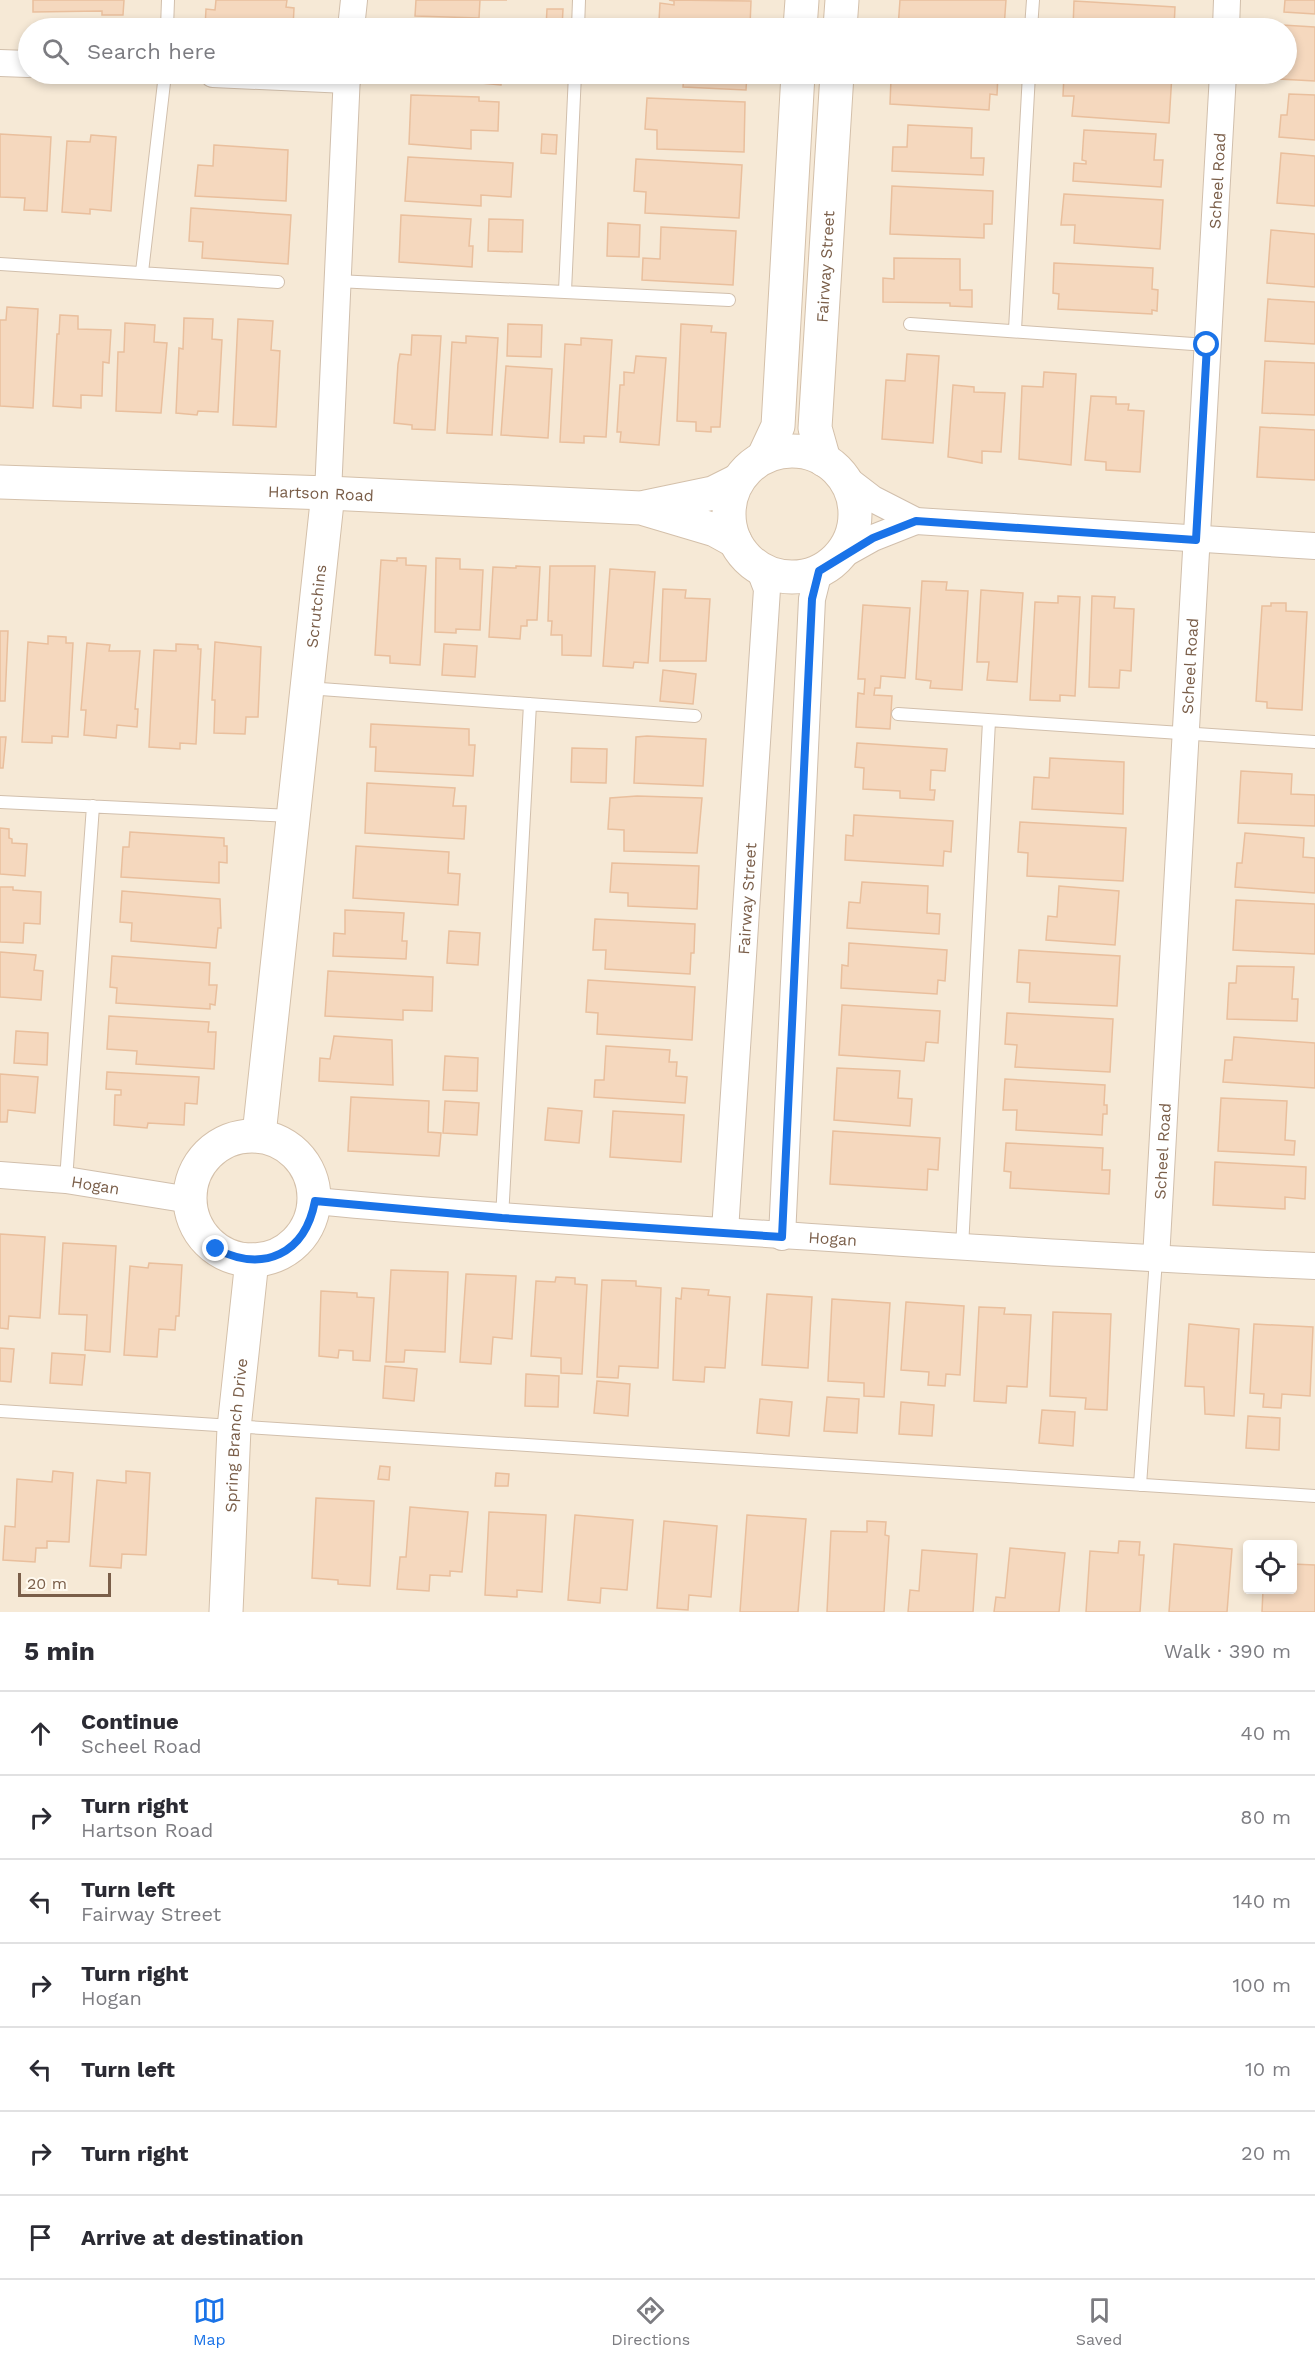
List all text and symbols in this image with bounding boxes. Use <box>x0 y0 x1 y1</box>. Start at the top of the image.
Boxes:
search box <box>18 18 1297 84</box>
icon: search <box>39 35 72 68</box>
text: Search here <box>87 39 216 64</box>
street label: Scheel Road <box>1205 132 1230 229</box>
street label: Fairway Street <box>813 210 839 323</box>
route start <box>1193 331 1219 357</box>
street label: Hartson Road <box>268 482 374 505</box>
street label: Scrutchins <box>302 563 330 649</box>
street label: Scheel Road <box>1178 617 1202 715</box>
street label: Fairway Street <box>734 842 760 955</box>
street label: Scheel Road <box>1150 1102 1175 1200</box>
street label: Hogan <box>70 1172 121 1198</box>
street label: Hogan <box>808 1228 858 1250</box>
route end <box>202 1235 228 1261</box>
street label: Spring Branch Drive <box>221 1357 251 1513</box>
map controls <box>1243 1540 1297 1594</box>
button: locate <box>1243 1540 1297 1594</box>
scale bar <box>18 1570 111 1598</box>
text: 20 m <box>27 1574 67 1593</box>
text: 5 min <box>24 1636 95 1666</box>
text: Walk · 390 m <box>1164 1639 1291 1663</box>
text: Continue <box>81 1709 179 1734</box>
icon: ahead <box>24 1717 57 1750</box>
text: 40 m <box>1240 1721 1291 1745</box>
text: Scheel Road <box>81 1734 202 1758</box>
text: Turn right <box>81 1793 188 1818</box>
icon: right <box>24 1801 57 1834</box>
text: 80 m <box>1240 1805 1291 1829</box>
text: Hartson Road <box>81 1818 213 1842</box>
text: Turn left <box>81 1877 175 1902</box>
icon: left <box>24 1885 57 1918</box>
text: 140 m <box>1233 1889 1291 1913</box>
text: Fairway Street <box>81 1902 221 1926</box>
text: Turn right <box>81 1961 188 1986</box>
icon: right <box>24 1969 57 2002</box>
text: 100 m <box>1232 1973 1291 1997</box>
text: Hogan <box>81 1986 142 2010</box>
icon: left <box>24 2053 57 2086</box>
text: Turn left <box>81 2057 175 2082</box>
text: 10 m <box>1245 2057 1291 2081</box>
icon: right <box>24 2137 57 2170</box>
text: Turn right <box>81 2141 188 2166</box>
text: 20 m <box>1241 2141 1291 2165</box>
icon: arrive <box>24 2221 57 2254</box>
text: Arrive at destination <box>81 2225 304 2250</box>
tab: Map <box>193 2294 226 2349</box>
tab: Directions <box>611 2294 690 2349</box>
tab: Saved <box>1076 2294 1122 2349</box>

